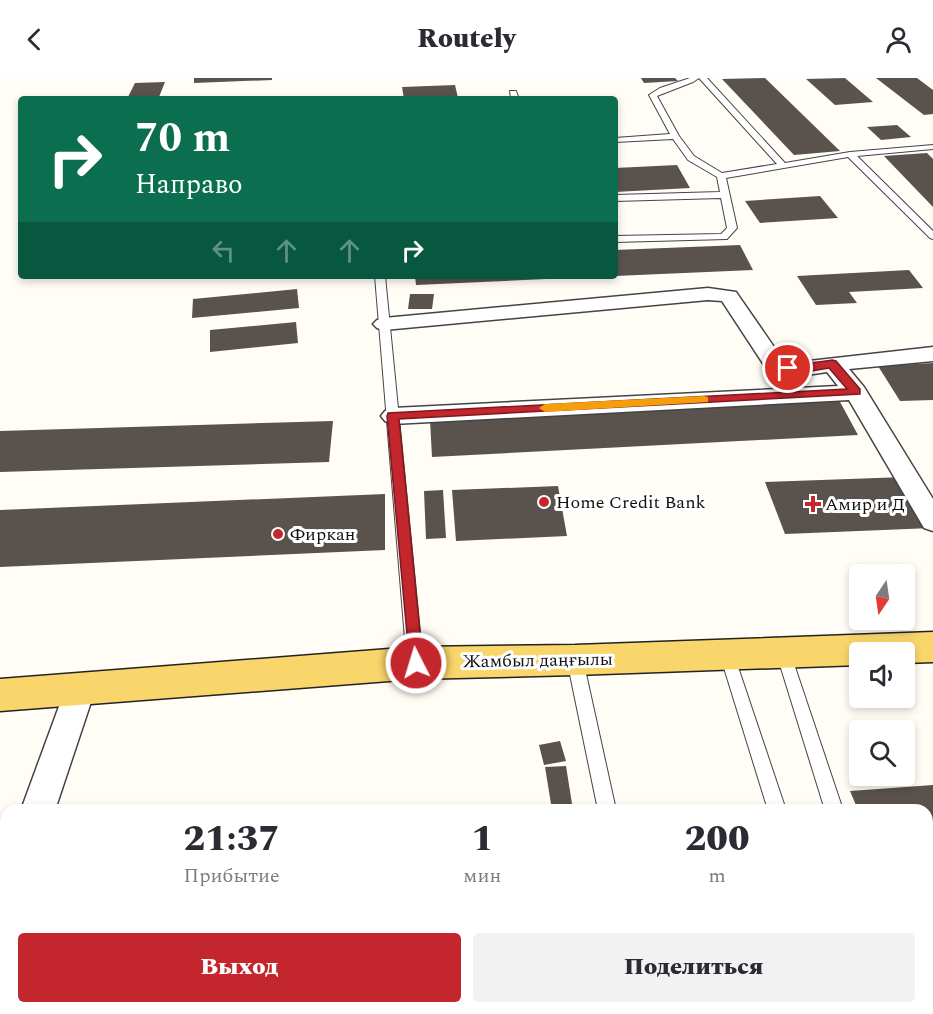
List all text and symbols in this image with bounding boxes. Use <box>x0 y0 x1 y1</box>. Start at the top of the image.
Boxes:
text: Routely <box>417 18 516 60</box>
icon: back <box>18 23 51 56</box>
icon: person <box>882 23 915 56</box>
text: 70 m <box>135 107 230 170</box>
icon: right <box>36 120 114 198</box>
text: Направо <box>135 164 243 206</box>
icon: left <box>207 234 240 267</box>
icon: ahead <box>270 234 303 267</box>
icon: ahead <box>333 234 366 267</box>
icon: right <box>396 234 429 267</box>
pin <box>762 342 813 393</box>
icon: arrive <box>771 351 804 384</box>
place label: Home Credit Bank <box>556 489 706 516</box>
place label: Амир и Д <box>825 491 905 518</box>
marker: Home Credit Bank <box>537 495 551 509</box>
marker: Амир и Д <box>806 497 820 511</box>
place label: Фиркан <box>290 521 355 548</box>
marker: Фиркан <box>271 527 285 541</box>
north arrow <box>849 564 915 630</box>
map controls <box>849 564 915 786</box>
position arrow <box>384 631 448 695</box>
button: sound <box>849 642 915 708</box>
street label: Жамбыл даңғылы <box>463 646 613 675</box>
button: search <box>849 720 915 786</box>
text: 21:37 <box>183 812 280 867</box>
text: 1 <box>472 812 493 867</box>
text: 200 <box>685 812 750 867</box>
text: Прибытие <box>184 861 280 891</box>
text: мин <box>463 861 501 891</box>
text: m <box>709 861 726 891</box>
button: Выход <box>18 933 461 1002</box>
button: Поделиться <box>473 933 915 1002</box>

